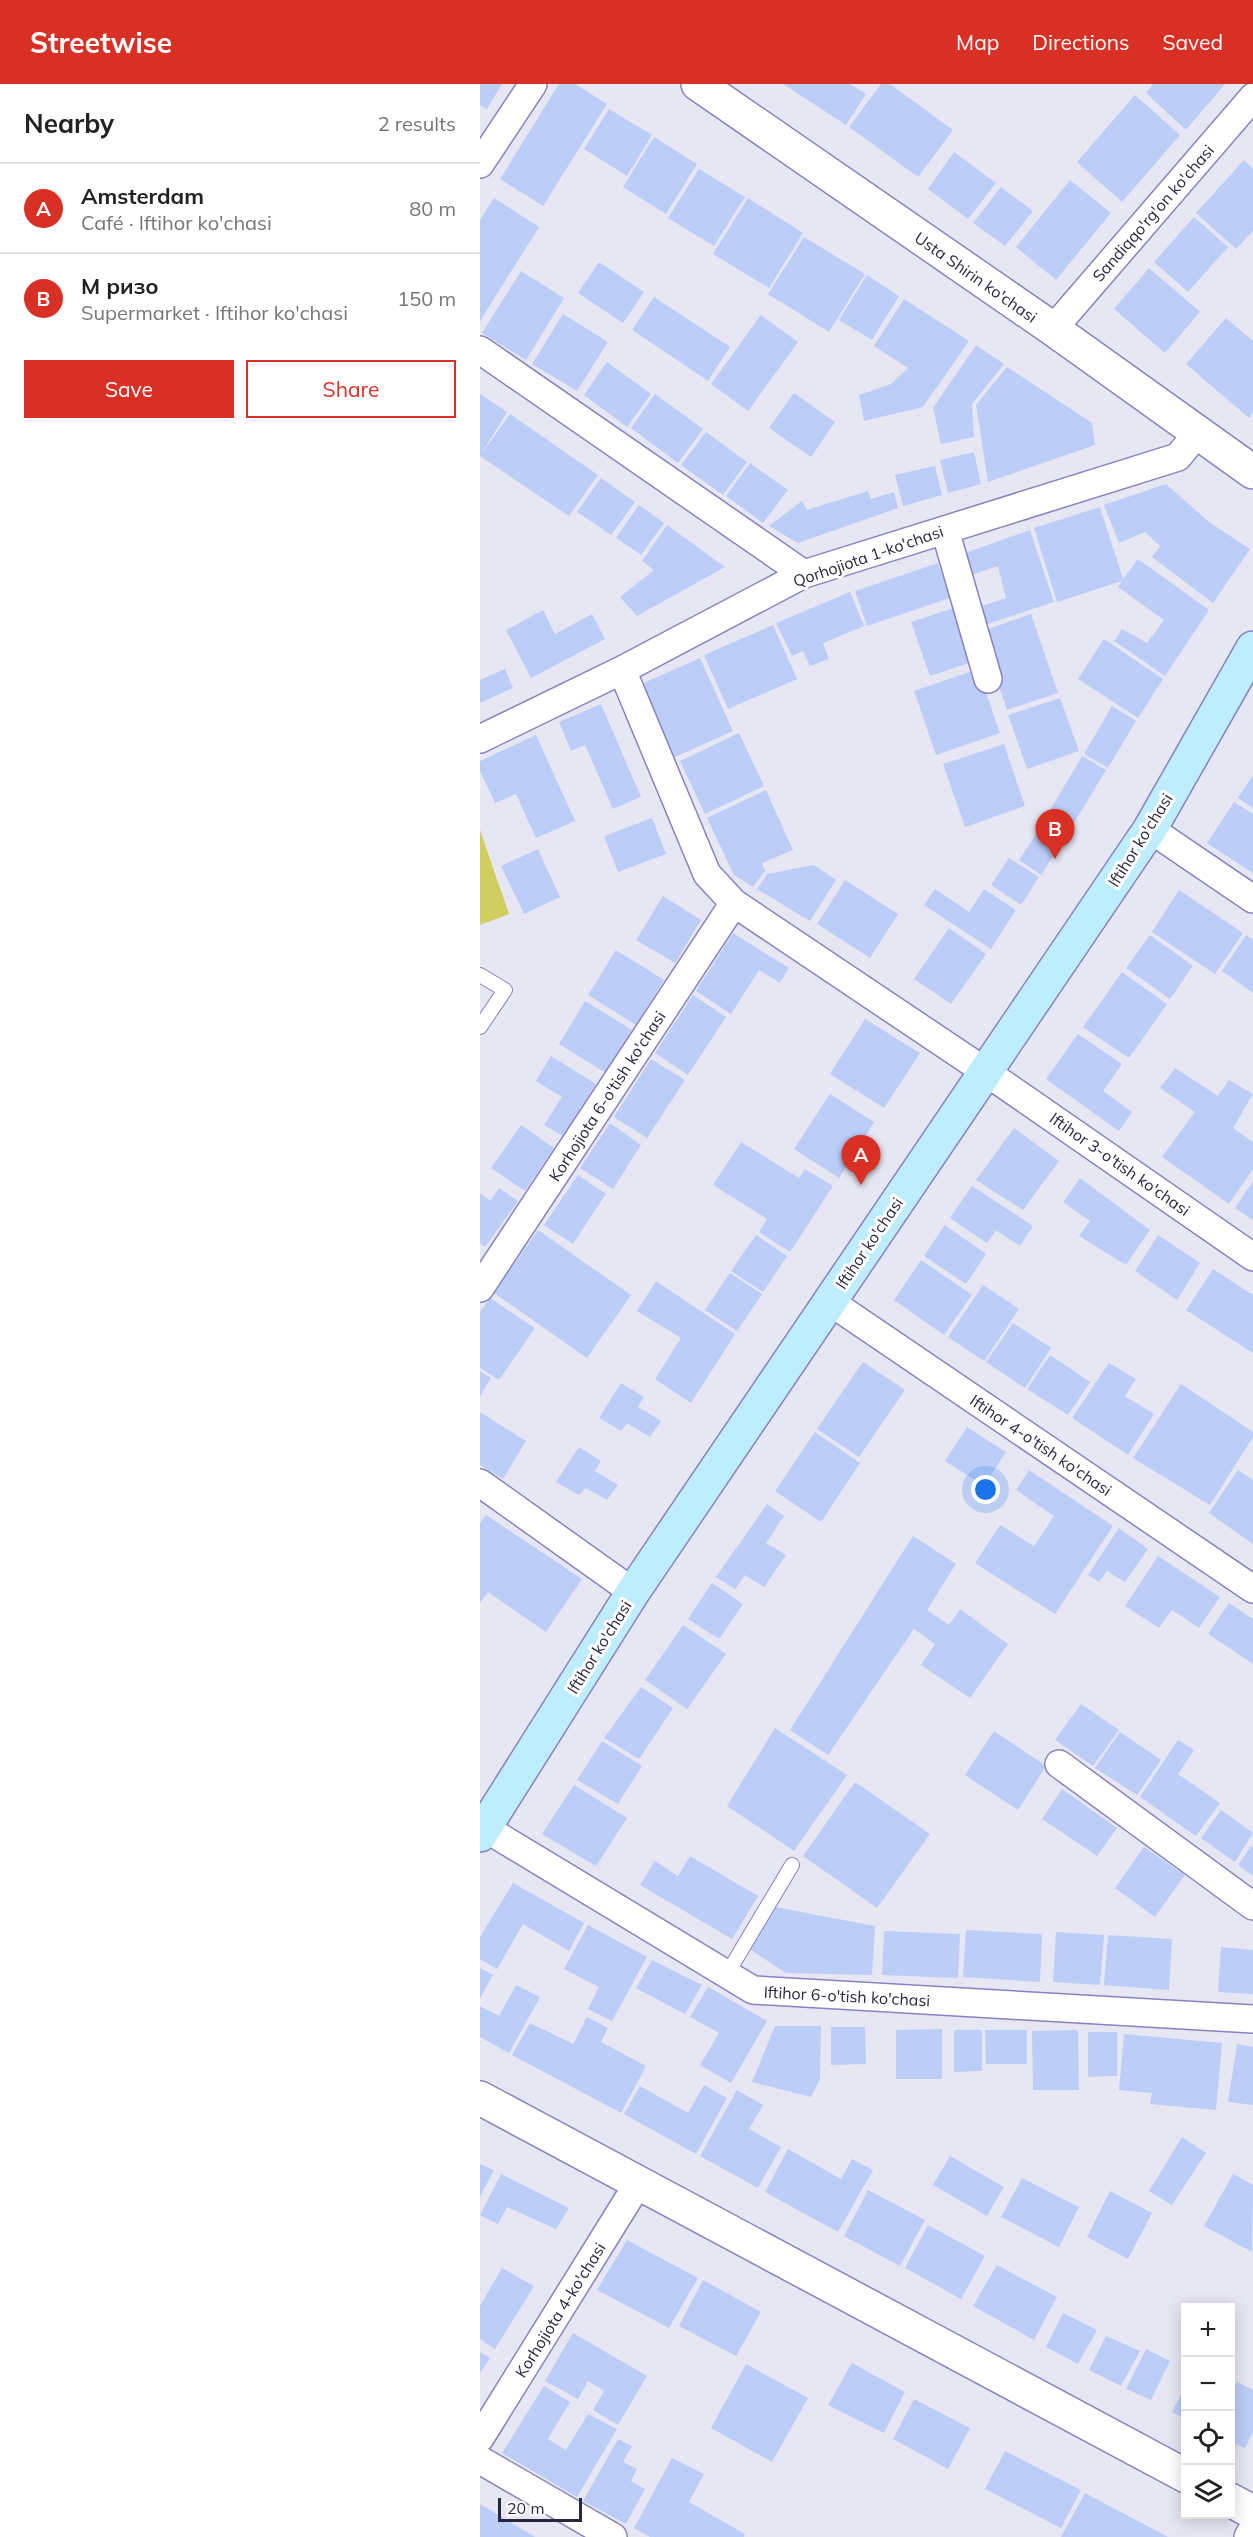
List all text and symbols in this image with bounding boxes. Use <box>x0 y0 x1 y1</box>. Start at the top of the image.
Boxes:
text: Streetwise <box>30 25 172 60</box>
text: Map <box>956 29 999 55</box>
text: Directions <box>1032 29 1129 55</box>
text: Saved <box>1162 29 1223 55</box>
text: Nearby <box>24 107 114 140</box>
text: 2 results <box>378 111 456 136</box>
street label: Sandiqqo'rg'on ko'chasi <box>1088 140 1218 286</box>
text: Amsterdam <box>81 182 204 210</box>
text: A <box>36 196 51 221</box>
text: 80 m <box>409 196 456 221</box>
text: Café · Iftihor ko'chasi <box>81 210 272 235</box>
street label: Usta Shirin ko'chasi <box>911 227 1041 327</box>
text: М ризо <box>81 272 159 300</box>
text: B <box>37 286 50 311</box>
text: 150 m <box>397 286 456 311</box>
text: Supermarket · Iftihor ko'chasi <box>81 300 348 325</box>
button: Save <box>24 360 234 418</box>
button: Share <box>246 360 456 418</box>
street label: Qorhojiota 1-ko'chasi <box>790 521 946 591</box>
street label: Iftihor ko'chasi <box>1103 790 1177 890</box>
pin: B <box>1036 810 1074 859</box>
street label: Korhojiota 6-o'tish ko'chasi <box>544 1007 670 1185</box>
street label: Iftihor 3-o'tish ko'chasi <box>1046 1108 1194 1220</box>
pin: A <box>842 1136 880 1185</box>
street label: Iftihor ko'chasi <box>831 1193 907 1293</box>
street label: Iftihor 4-o'tish ko'chasi <box>966 1390 1116 1500</box>
your location <box>971 1475 1000 1504</box>
street label: Iftihor ko'chasi <box>562 1597 636 1697</box>
street label: Iftihor 6-o'tish ko'chasi <box>763 1982 931 2010</box>
street label: Korhojiota 4-ko'chasi <box>510 2239 610 2381</box>
map controls <box>1181 2303 1235 2519</box>
button: + <box>1181 2303 1235 2357</box>
button: − <box>1181 2357 1235 2411</box>
button: locate <box>1181 2411 1235 2465</box>
button: layers <box>1181 2465 1235 2519</box>
scale bar <box>498 2495 582 2522</box>
text: 20 m <box>507 2498 544 2518</box>

